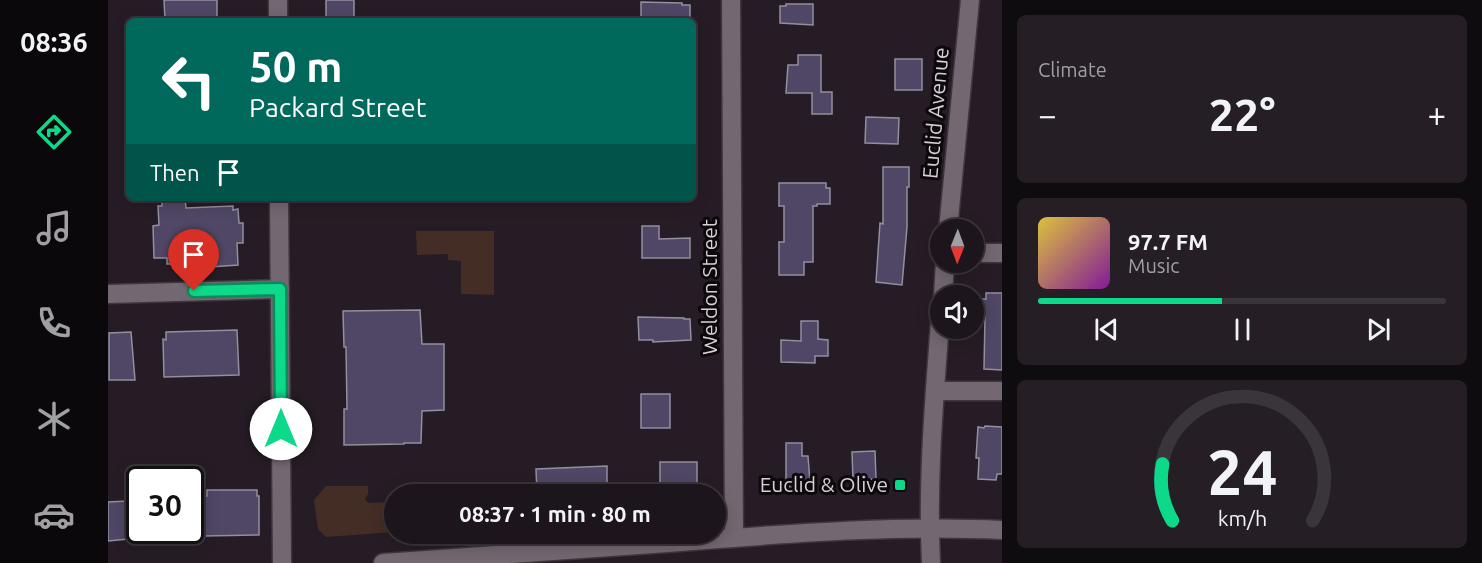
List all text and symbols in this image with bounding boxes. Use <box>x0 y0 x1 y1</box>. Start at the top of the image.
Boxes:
text: 08:36 <box>20 27 88 57</box>
icon: left <box>150 42 228 120</box>
text: 50 m <box>249 43 343 90</box>
street label: Euclid Avenue <box>917 46 953 180</box>
text: Climate <box>1038 58 1107 81</box>
text: 22° <box>1209 89 1275 140</box>
text: Packard Street <box>249 92 426 122</box>
text: − <box>1038 96 1057 133</box>
text: + <box>1427 96 1446 133</box>
icon: directions <box>33 111 75 153</box>
icon: arrive <box>212 156 245 189</box>
text: Then <box>150 160 200 185</box>
icon: music <box>33 207 75 249</box>
street label: Weldon Street <box>697 219 721 355</box>
north arrow <box>930 219 984 273</box>
map controls <box>930 219 984 339</box>
pin <box>168 229 219 291</box>
text: 97.7 FM <box>1128 229 1208 254</box>
icon: arrive <box>177 238 210 271</box>
text: Music <box>1128 254 1180 277</box>
button: sound <box>930 285 984 339</box>
icon: phone <box>33 302 75 344</box>
icon: previous <box>1090 313 1123 346</box>
icon: pause <box>1226 313 1259 346</box>
icon: next <box>1362 313 1395 346</box>
position arrow <box>249 397 313 461</box>
icon: climate <box>33 398 75 440</box>
text: 24 <box>1207 437 1277 507</box>
speed limit sign: 30 <box>126 466 204 544</box>
place label: Euclid & Olive <box>760 472 888 496</box>
marker: Euclid & Olive <box>893 478 907 492</box>
icon: car <box>33 494 75 536</box>
text: 08:37 · 1 min · 80 m <box>459 501 651 526</box>
text: km/h <box>1217 507 1267 531</box>

